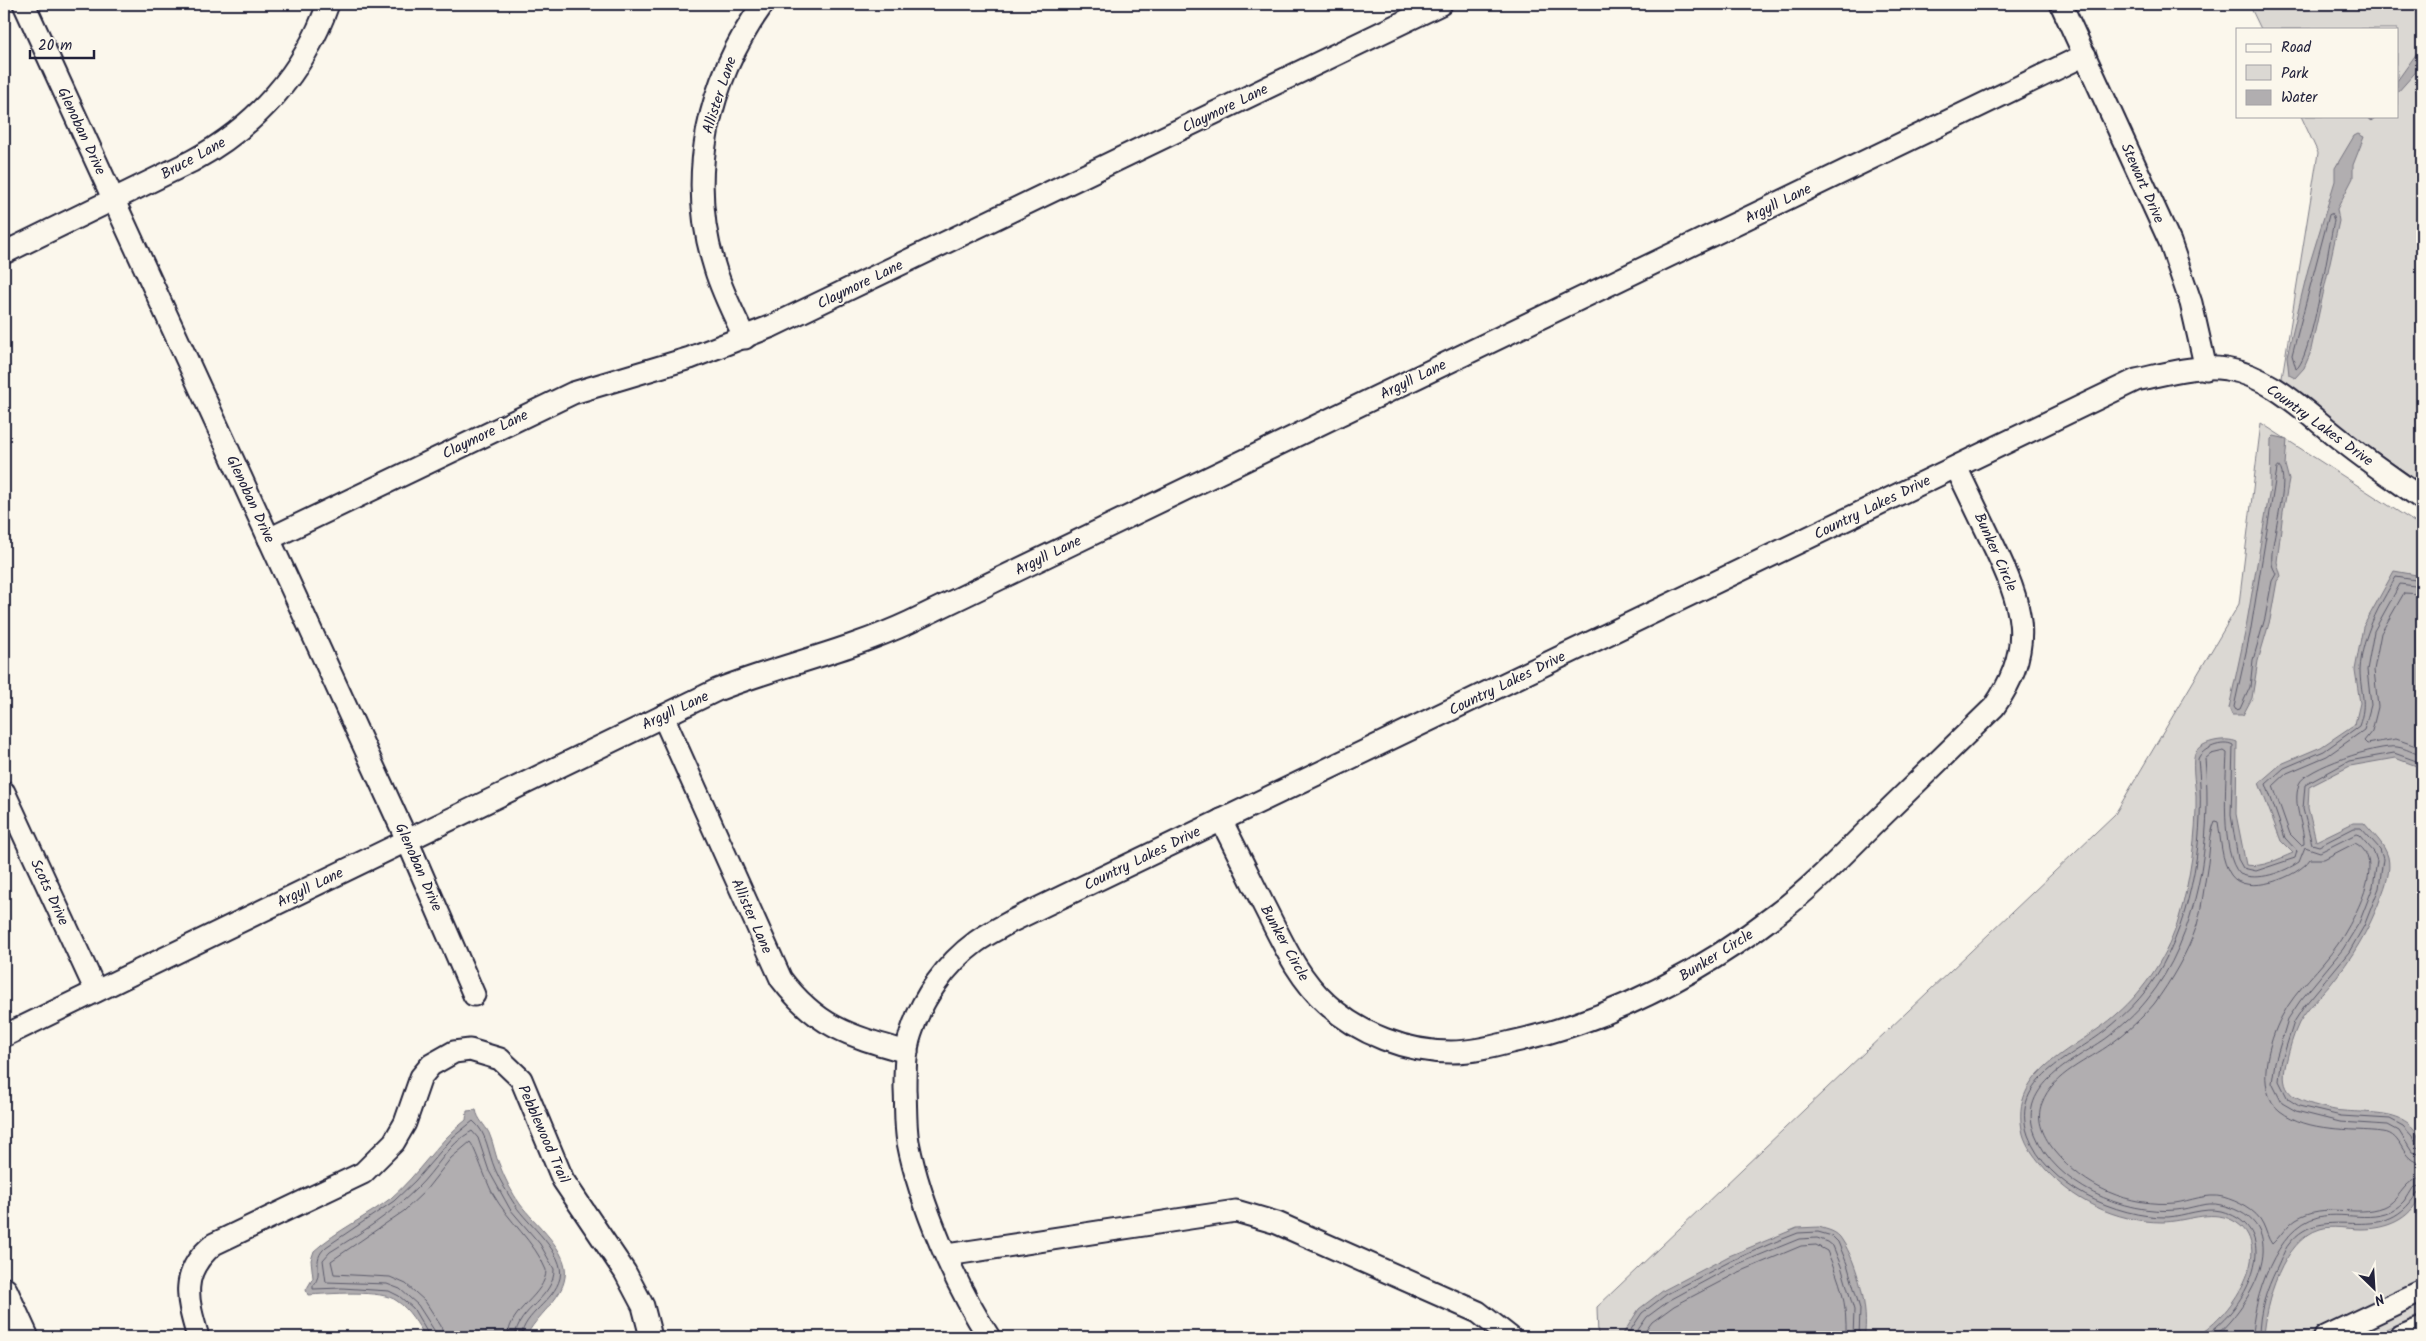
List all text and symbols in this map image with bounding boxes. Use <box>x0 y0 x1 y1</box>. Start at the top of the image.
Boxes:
scale bar <box>30 28 94 60</box>
legend <box>2236 28 2398 118</box>
text: 20 m <box>38 34 72 58</box>
text: Road <box>2281 36 2312 60</box>
street label: Allister Lane <box>696 53 744 137</box>
text: Park <box>2281 62 2309 86</box>
street label: Claymore Lane <box>1178 78 1273 140</box>
street label: Glenoban Drive <box>50 83 112 180</box>
text: Water <box>2281 86 2318 110</box>
street label: Bruce Lane <box>157 131 231 187</box>
street label: Stewart Drive <box>2114 139 2171 228</box>
street label: Argyll Lane <box>1741 177 1816 230</box>
street label: Claymore Lane <box>813 254 908 316</box>
street label: Argyll Lane <box>1376 353 1451 406</box>
street label: Country Lakes Drive <box>2261 379 2378 473</box>
street label: Claymore Lane <box>438 404 533 466</box>
street label: Glenoban Drive <box>219 451 281 548</box>
street label: Country Lakes Drive <box>1810 469 1935 547</box>
street label: Bunker Circle <box>1967 509 2023 596</box>
street label: Argyll Lane <box>1011 529 1086 582</box>
street label: Country Lakes Drive <box>1445 645 1570 723</box>
street label: Argyll Lane <box>638 685 713 737</box>
street label: Glenoban Drive <box>388 819 448 916</box>
street label: Country Lakes Drive <box>1080 820 1205 898</box>
street label: Scots Drive <box>23 855 75 930</box>
street label: Argyll Lane <box>273 861 348 914</box>
street label: Allister Lane <box>724 875 778 958</box>
street label: Bunker Circle <box>1253 901 1315 986</box>
street label: Bunker Circle <box>1674 923 1759 988</box>
street label: Pebblewood Trail <box>511 1081 576 1188</box>
north arrow <box>2348 1264 2398 1314</box>
text: N <box>2370 1287 2388 1311</box>

